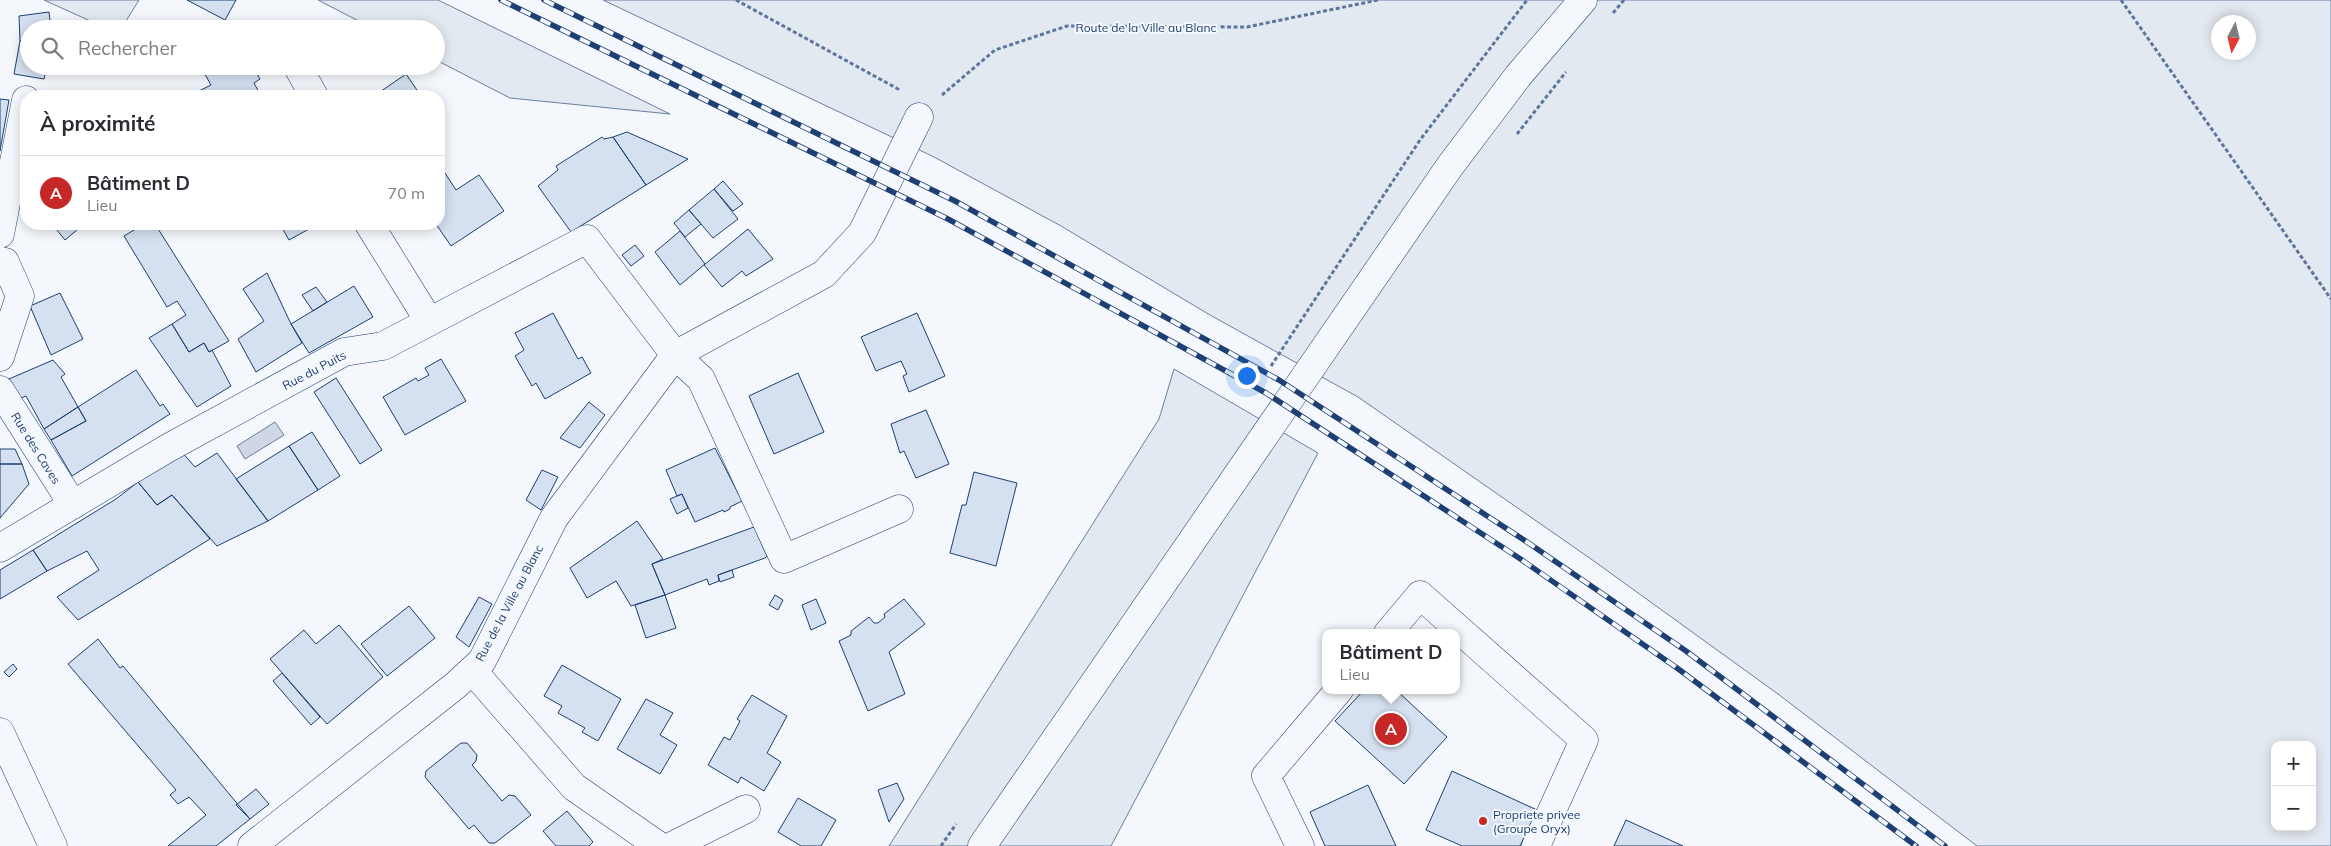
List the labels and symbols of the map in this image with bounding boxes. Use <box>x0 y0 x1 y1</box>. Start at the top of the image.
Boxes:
north arrow <box>2211 15 2256 60</box>
street label: Route de la Ville au Blanc <box>1076 20 1216 35</box>
street label: Rue du Puits <box>280 347 348 393</box>
your location <box>1234 363 1260 389</box>
street label: Rue des Caves <box>8 409 64 487</box>
street label: Rue de la Ville au Blanc <box>472 542 546 664</box>
pin: A <box>1375 710 1407 748</box>
place label: Propriete privee (Groupe Oryx) <box>1493 807 1580 836</box>
marker: Propriete privee (Groupe Oryx) <box>1477 815 1489 827</box>

